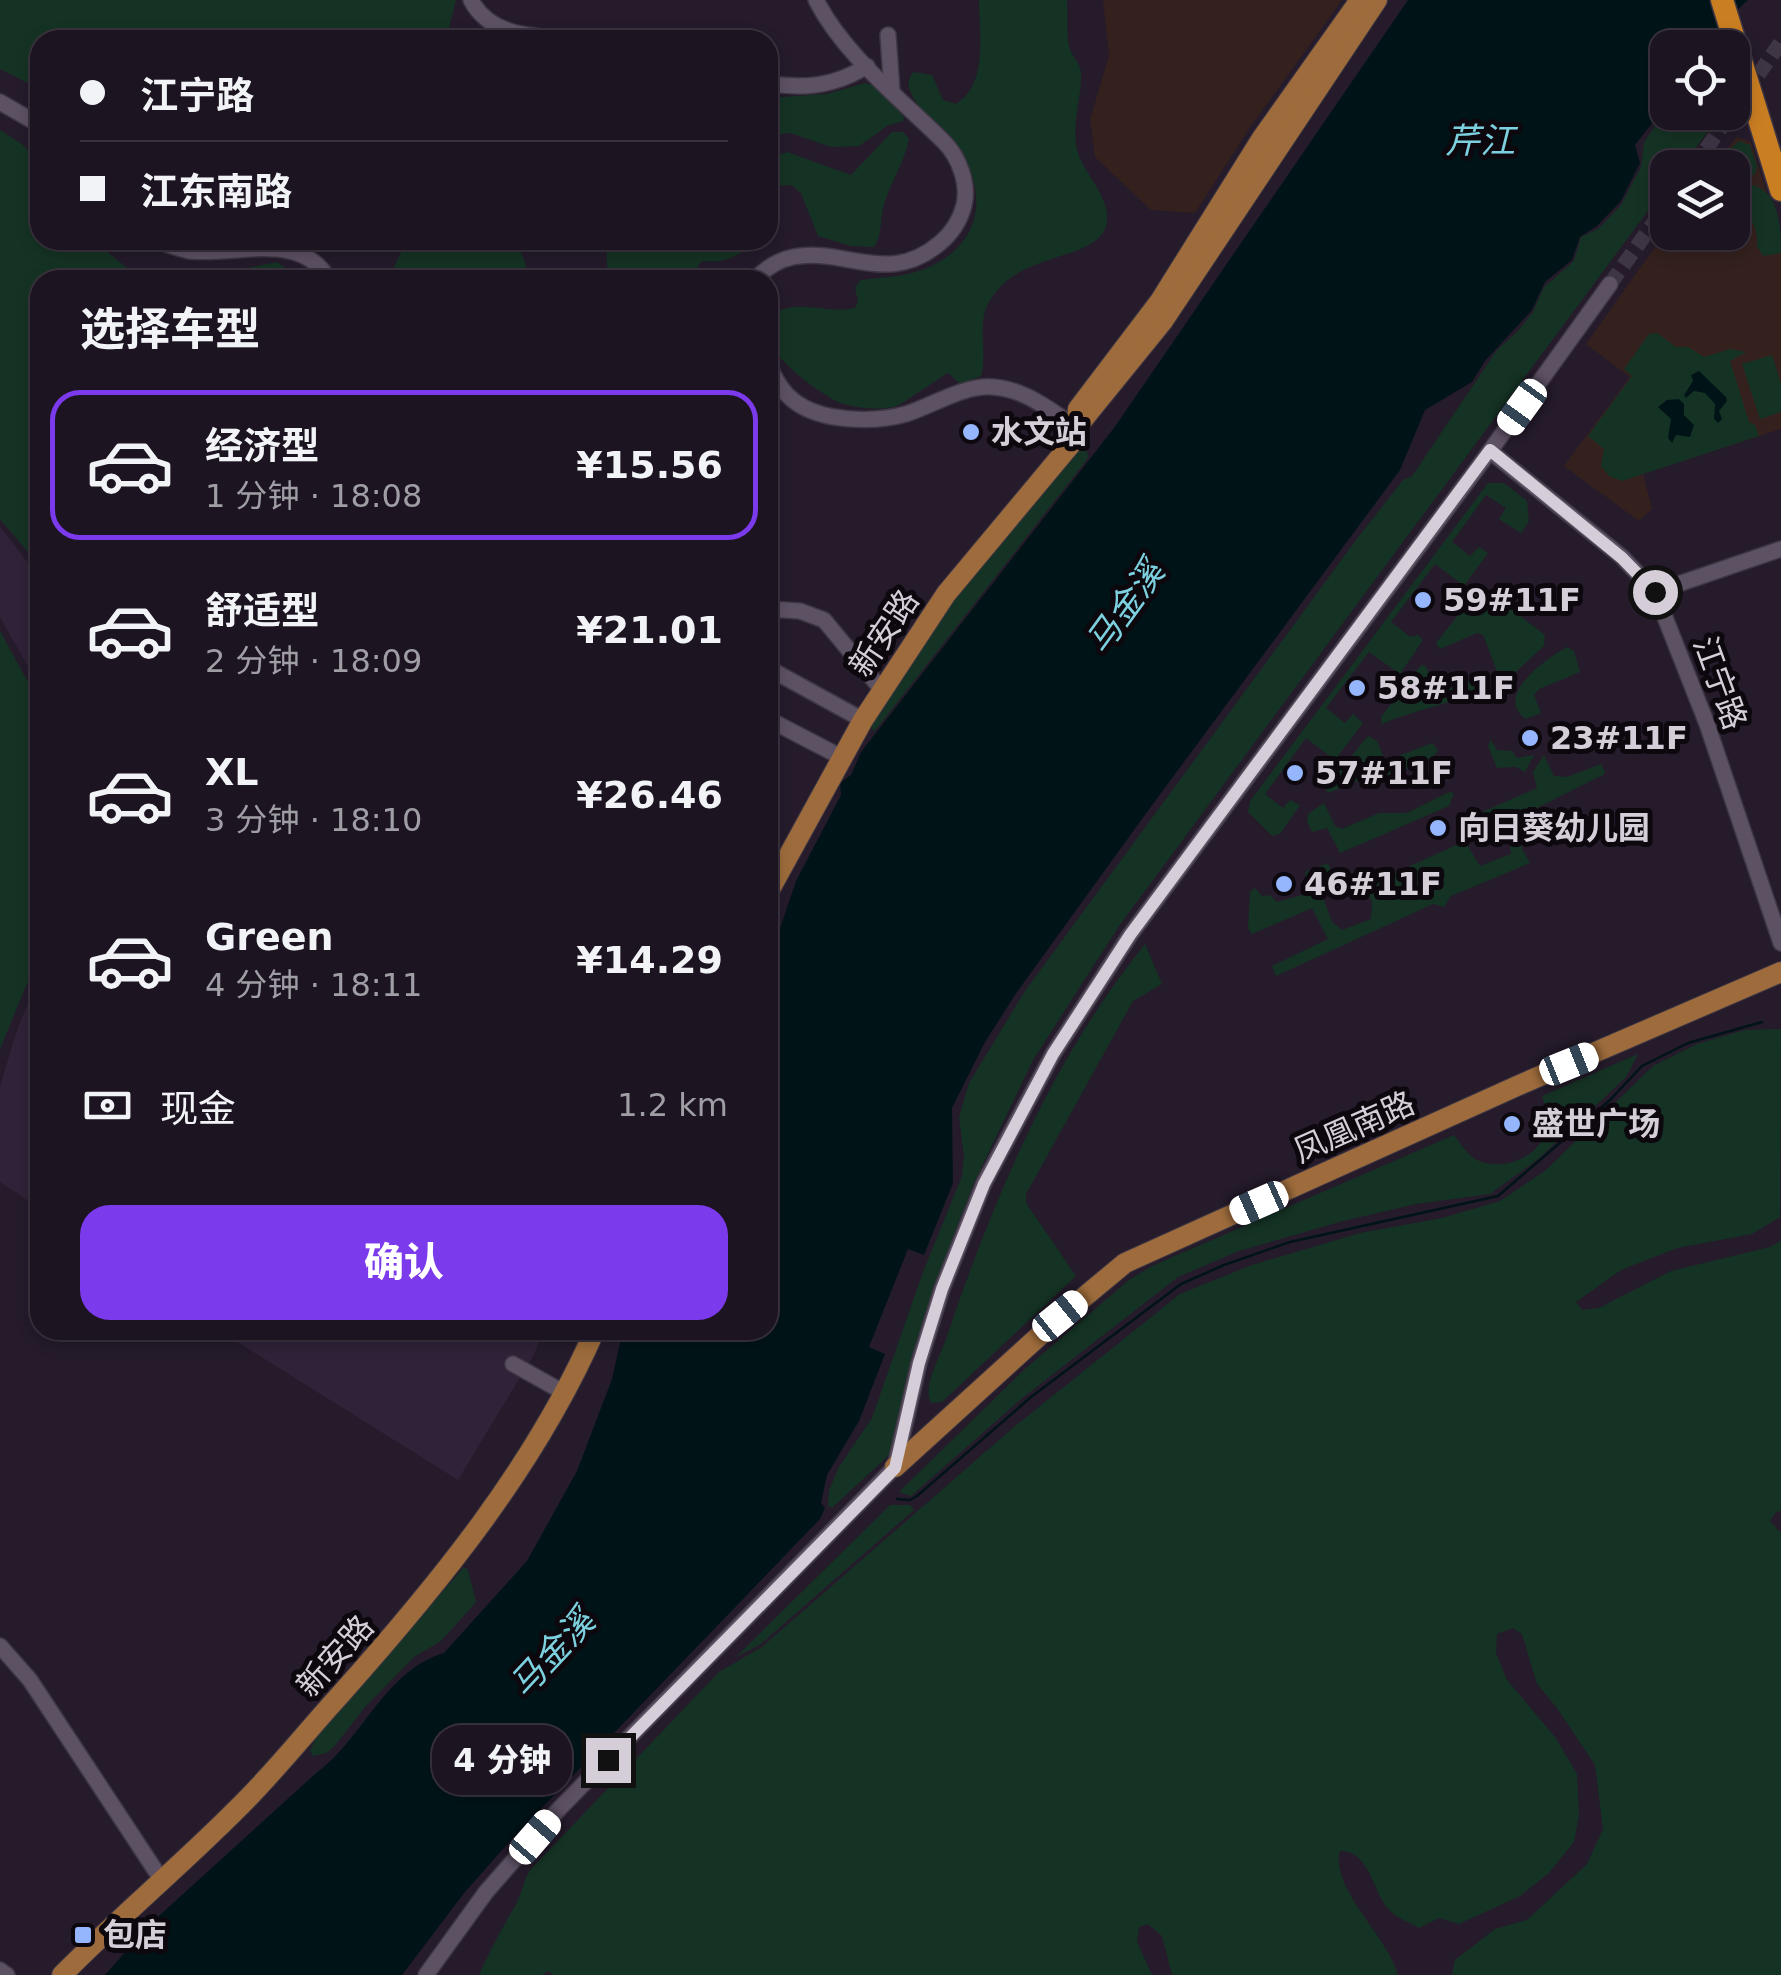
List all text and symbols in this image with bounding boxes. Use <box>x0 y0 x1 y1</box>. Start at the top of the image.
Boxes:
map controls <box>1650 30 1750 250</box>
button: locate <box>1650 30 1750 130</box>
text: 江宁路 <box>140 74 254 118</box>
water label: 芹江 <box>1445 121 1519 161</box>
button: layers <box>1650 150 1750 250</box>
text: 江东南路 <box>140 170 292 214</box>
text: 选择车型 <box>80 303 260 356</box>
car <box>1492 374 1552 440</box>
place label: 水文站 <box>991 413 1087 451</box>
icon: car <box>85 420 175 510</box>
marker: 水文站 <box>960 421 982 443</box>
text: 经济型 <box>205 424 319 468</box>
text: ¥15.56 <box>576 443 723 487</box>
text: 1 分钟 · 18:08 <box>205 477 422 515</box>
water label: 马金溪 <box>1078 550 1174 661</box>
route start <box>1633 570 1678 615</box>
place label: 59#11F <box>1443 581 1581 619</box>
street label: 新安路 <box>841 583 927 683</box>
icon: car <box>85 585 175 675</box>
text: 舒适型 <box>205 589 319 633</box>
marker: 59#11F <box>1412 589 1434 611</box>
text: ¥21.01 <box>576 608 723 652</box>
street label: 江宁路 <box>1686 631 1754 735</box>
text: 2 分钟 · 18:09 <box>205 642 422 680</box>
place label: 58#11F <box>1377 669 1515 707</box>
marker: 58#11F <box>1346 677 1368 699</box>
place label: 23#11F <box>1550 719 1688 757</box>
marker: 23#11F <box>1519 727 1541 749</box>
icon: car <box>85 750 175 840</box>
text: XL <box>205 750 259 794</box>
place label: 57#11F <box>1315 754 1453 792</box>
marker: 57#11F <box>1284 762 1306 784</box>
text: ¥26.46 <box>576 773 723 817</box>
text: 3 分钟 · 18:10 <box>205 801 422 839</box>
place label: 向日葵幼儿园 <box>1458 809 1650 847</box>
marker: 向日葵幼儿园 <box>1427 817 1449 839</box>
place label: 46#11F <box>1304 865 1442 903</box>
marker: 46#11F <box>1273 873 1295 895</box>
icon: car <box>85 915 175 1005</box>
text: Green <box>205 915 334 959</box>
text: ¥14.29 <box>576 938 723 982</box>
text: 4 分钟 · 18:11 <box>205 966 422 1004</box>
car <box>1536 1039 1602 1089</box>
icon: cash <box>80 1078 135 1133</box>
street label: 凤凰南路 <box>1288 1084 1420 1170</box>
text: 1.2 km <box>617 1086 728 1124</box>
text: 现金 <box>160 1087 236 1131</box>
place label: 盛世广场 <box>1532 1105 1660 1143</box>
marker: 盛世广场 <box>1501 1113 1523 1135</box>
car <box>1225 1177 1293 1229</box>
button: 确认 <box>80 1205 728 1320</box>
car <box>1027 1285 1093 1347</box>
water label: 马金溪 <box>502 1598 605 1705</box>
street label: 新安路 <box>289 1608 381 1704</box>
callout: 4 分钟 <box>433 1725 573 1795</box>
route end <box>586 1738 631 1783</box>
text: 4 分钟 <box>453 1741 551 1779</box>
car <box>504 1805 566 1869</box>
place label: 包店 <box>103 1916 167 1954</box>
marker: 包店 <box>72 1924 94 1946</box>

